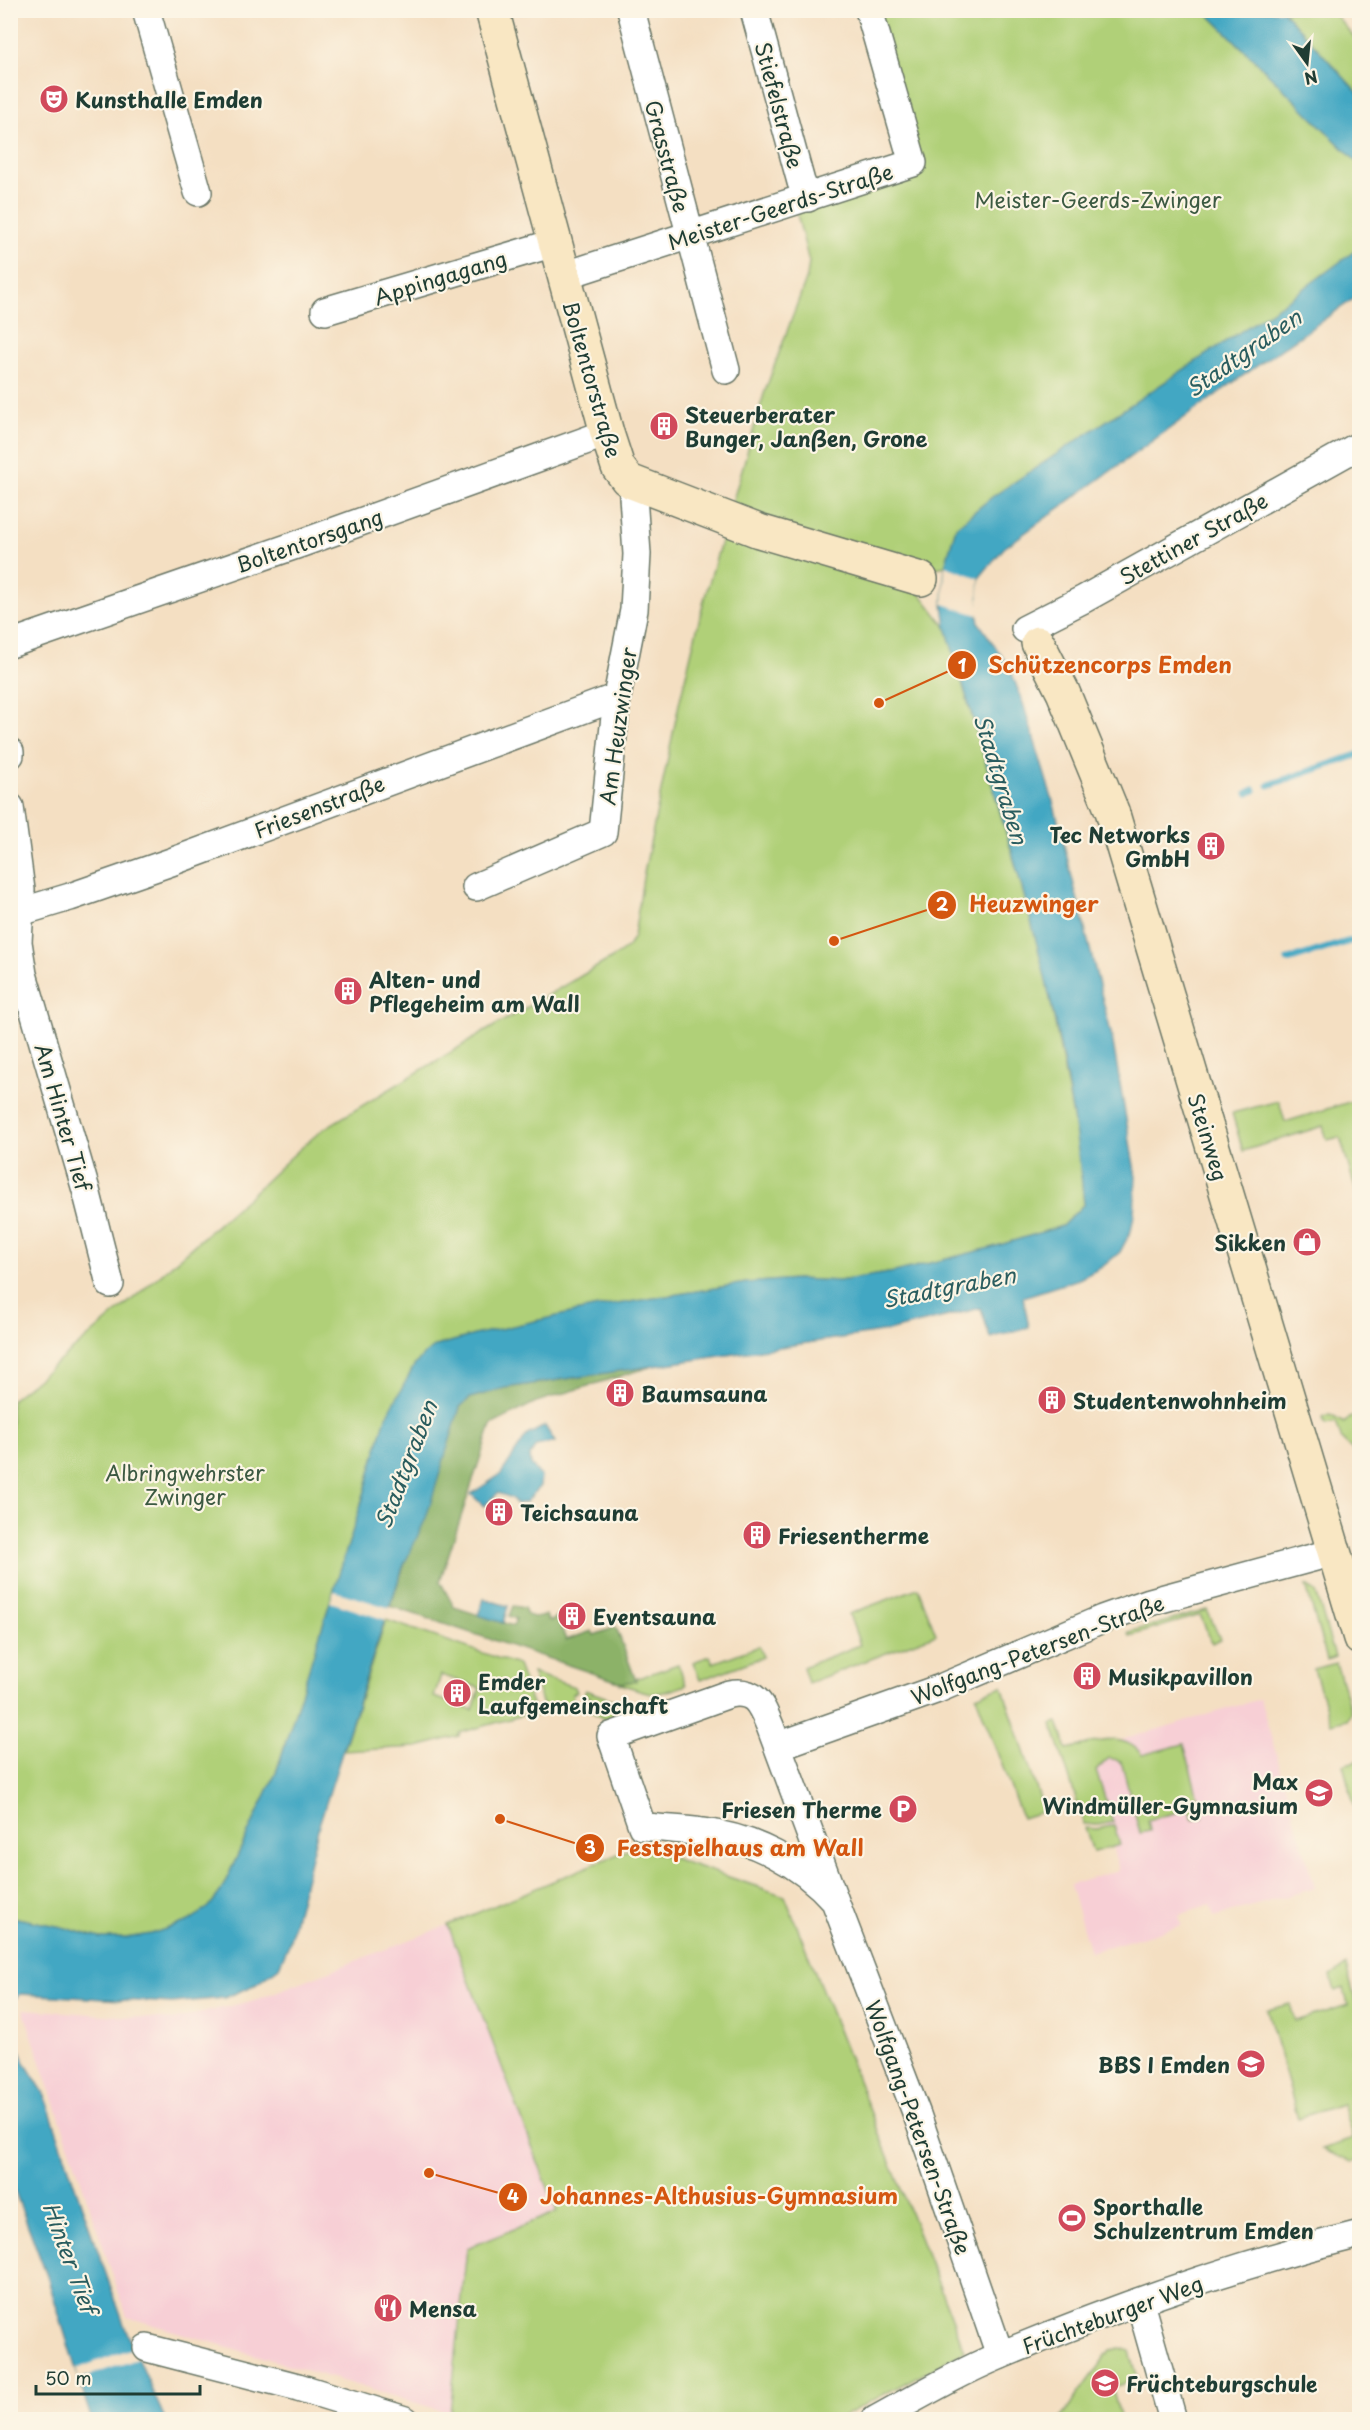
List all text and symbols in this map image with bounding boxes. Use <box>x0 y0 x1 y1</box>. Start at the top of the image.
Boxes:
north arrow <box>1277 33 1337 93</box>
street label: Stiefelstraße <box>748 38 812 172</box>
text: N <box>1302 65 1320 92</box>
theatre icon: Kunsthalle Emden <box>38 83 70 115</box>
place label: Kunsthalle Emden <box>75 83 263 115</box>
street label: Grasstraße <box>638 96 698 216</box>
street label: Meister-Geerds-Straße <box>663 154 897 258</box>
park label: Meister-Geerds-Zwinger <box>974 183 1222 215</box>
street label: Appingagang <box>370 242 510 312</box>
street label: Boltentorstraße <box>555 297 631 461</box>
water label: Stadtgraben <box>1178 299 1309 404</box>
place label: Steuerberater Bunger, Janßen, Grone <box>685 398 927 454</box>
building icon: Steuerberater Bunger, Janßen, Grone <box>648 410 680 442</box>
street label: Stettiner Straße <box>1113 484 1273 592</box>
street label: Boltentorsgang <box>231 500 387 580</box>
street label: Am Heuzwinger <box>590 645 644 807</box>
callout: Schützencorps Emden <box>947 645 1244 685</box>
text: Schützencorps Emden <box>988 647 1232 680</box>
text: 1 <box>958 651 967 678</box>
water label: Stadtgraben <box>967 710 1038 849</box>
street label: Friesenstraße <box>249 766 389 846</box>
place label: Tec Networks GmbH <box>1050 818 1190 874</box>
building icon: Tec Networks GmbH <box>1195 830 1227 862</box>
callout: Heuzwinger <box>927 885 1110 925</box>
text: Heuzwinger <box>969 886 1099 919</box>
text: 2 <box>936 890 949 917</box>
place label: Alten- und Pflegeheim am Wall <box>369 963 579 1019</box>
building icon: Alten- und Pflegeheim am Wall <box>332 975 364 1007</box>
street label: Am Hinter Tief <box>28 1039 101 1196</box>
street label: Steinweg <box>1181 1089 1237 1185</box>
place label: Sikken <box>1215 1226 1286 1258</box>
shop icon: Sikken <box>1291 1226 1323 1258</box>
water label: Stadtgraben <box>880 1257 1019 1315</box>
building icon: Baumsauna <box>604 1377 636 1409</box>
place label: Baumsauna <box>641 1377 767 1409</box>
building icon: Studentenwohnheim <box>1036 1384 1068 1416</box>
place label: Studentenwohnheim <box>1073 1384 1287 1416</box>
water label: Stadtgraben <box>366 1394 445 1533</box>
park label: Albringwehrster Zwinger <box>105 1456 265 1512</box>
building icon: Teichsauna <box>483 1496 515 1528</box>
place label: Teichsauna <box>520 1496 639 1528</box>
building icon: Friesentherme <box>741 1519 773 1551</box>
place label: Friesentherme <box>778 1519 929 1551</box>
street label: Wolfgang-Petersen-Straße <box>906 1586 1168 1712</box>
building icon: Eventsauna <box>556 1600 588 1632</box>
place label: Eventsauna <box>593 1600 716 1632</box>
building icon: Musikpavillon <box>1071 1660 1103 1692</box>
place label: Musikpavillon <box>1108 1660 1253 1692</box>
place label: Emder Laufgemeinschaft <box>478 1665 668 1721</box>
building icon: Emder Laufgemeinschaft <box>441 1677 473 1709</box>
place label: Max Windmüller-Gymnasium <box>1043 1765 1298 1821</box>
school or university icon: Max Windmüller-Gymnasium <box>1303 1777 1335 1809</box>
place label: Friesen Therme <box>721 1793 882 1825</box>
parking icon: Friesen Therme <box>887 1793 919 1825</box>
callout: Festspielhaus am Wall <box>575 1828 875 1868</box>
text: Festspielhaus am Wall <box>617 1830 863 1863</box>
text: 3 <box>584 1833 596 1860</box>
street label: Wolfgang-Petersen-Straße <box>858 1995 980 2259</box>
place label: BBS I Emden <box>1098 2048 1230 2080</box>
school or university icon: BBS I Emden <box>1235 2048 1267 2080</box>
callout: Johannes-Althusius-Gymnasium <box>498 2177 910 2217</box>
text: Johannes-Althusius-Gymnasium <box>540 2178 898 2211</box>
text: 4 <box>507 2182 519 2209</box>
place label: Sporthalle Schulzentrum Emden <box>1093 2190 1314 2246</box>
water label: Hinter Tief <box>36 2197 108 2323</box>
sports icon: Sporthalle Schulzentrum Emden <box>1056 2202 1088 2234</box>
street label: Früchteburger Weg <box>1017 2266 1207 2362</box>
restaurant icon: Mensa <box>372 2292 404 2324</box>
place label: Mensa <box>409 2292 477 2324</box>
scale bar <box>36 2358 200 2396</box>
text: 50 m <box>45 2364 92 2391</box>
school or university icon: Früchteburgschule <box>1089 2367 1121 2399</box>
place label: Früchteburgschule <box>1126 2367 1318 2399</box>

